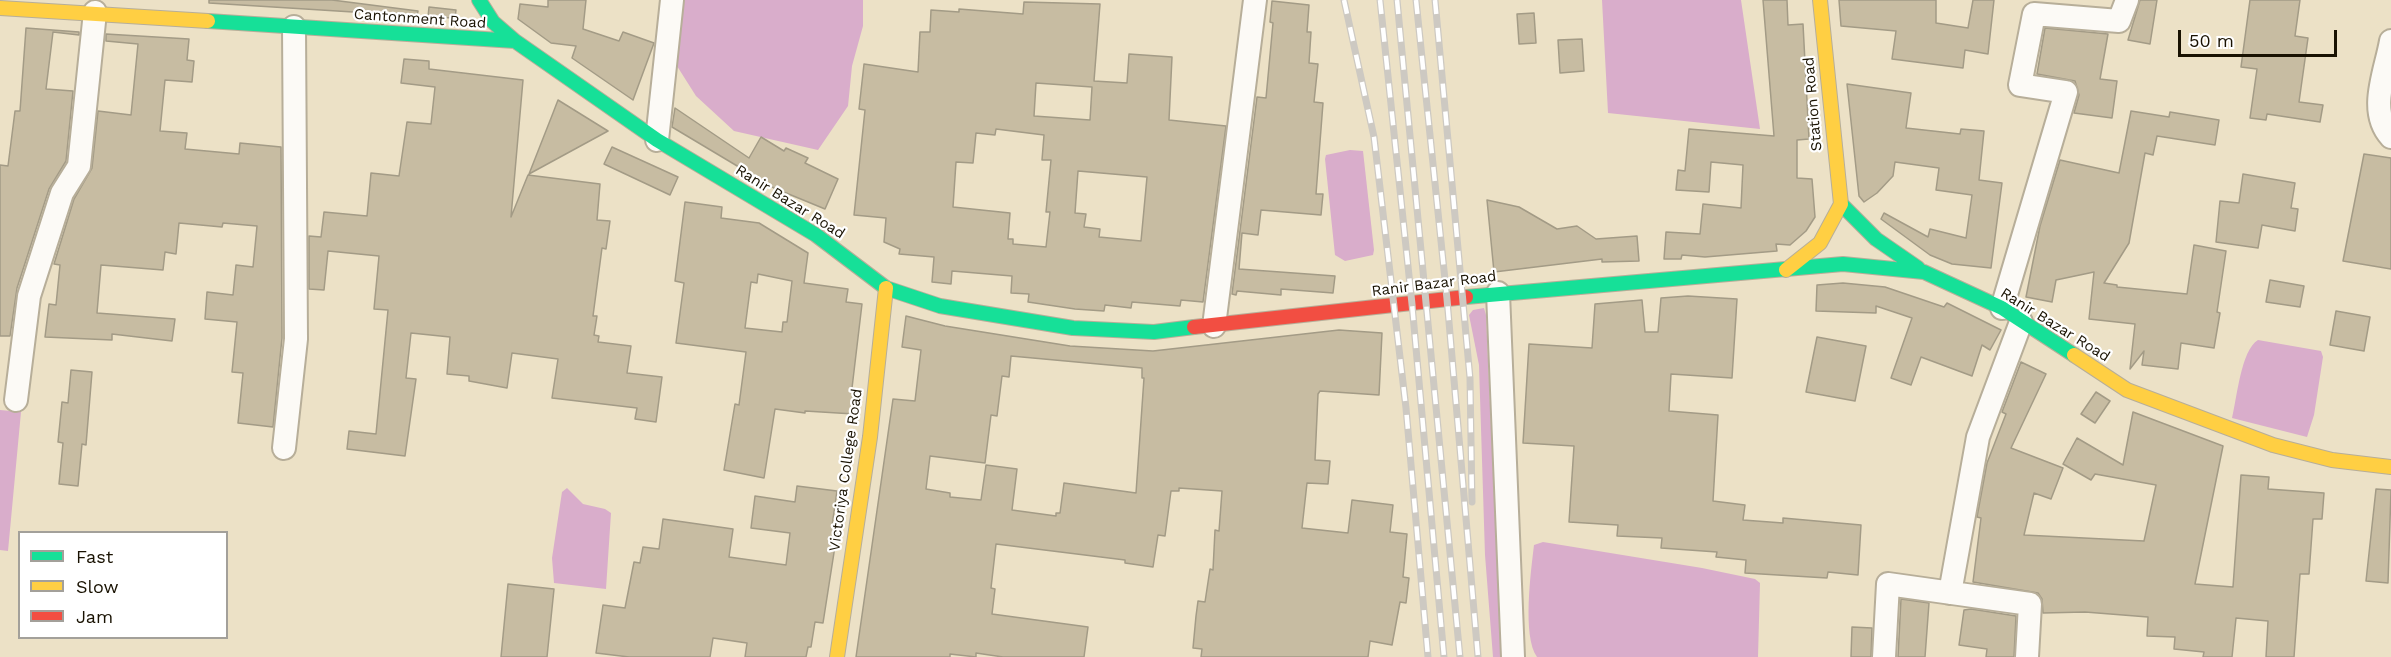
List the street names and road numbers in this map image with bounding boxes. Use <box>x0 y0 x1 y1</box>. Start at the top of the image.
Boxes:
street label: Cantonment Road <box>353 5 487 33</box>
street label: Station Road <box>1800 56 1826 152</box>
street label: Ranir Bazar Road <box>732 161 848 243</box>
street label: Ranir Bazar Road <box>1371 267 1497 301</box>
street label: Ranir Bazar Road <box>1997 284 2113 366</box>
street label: Victoriya College Road <box>826 387 866 553</box>

